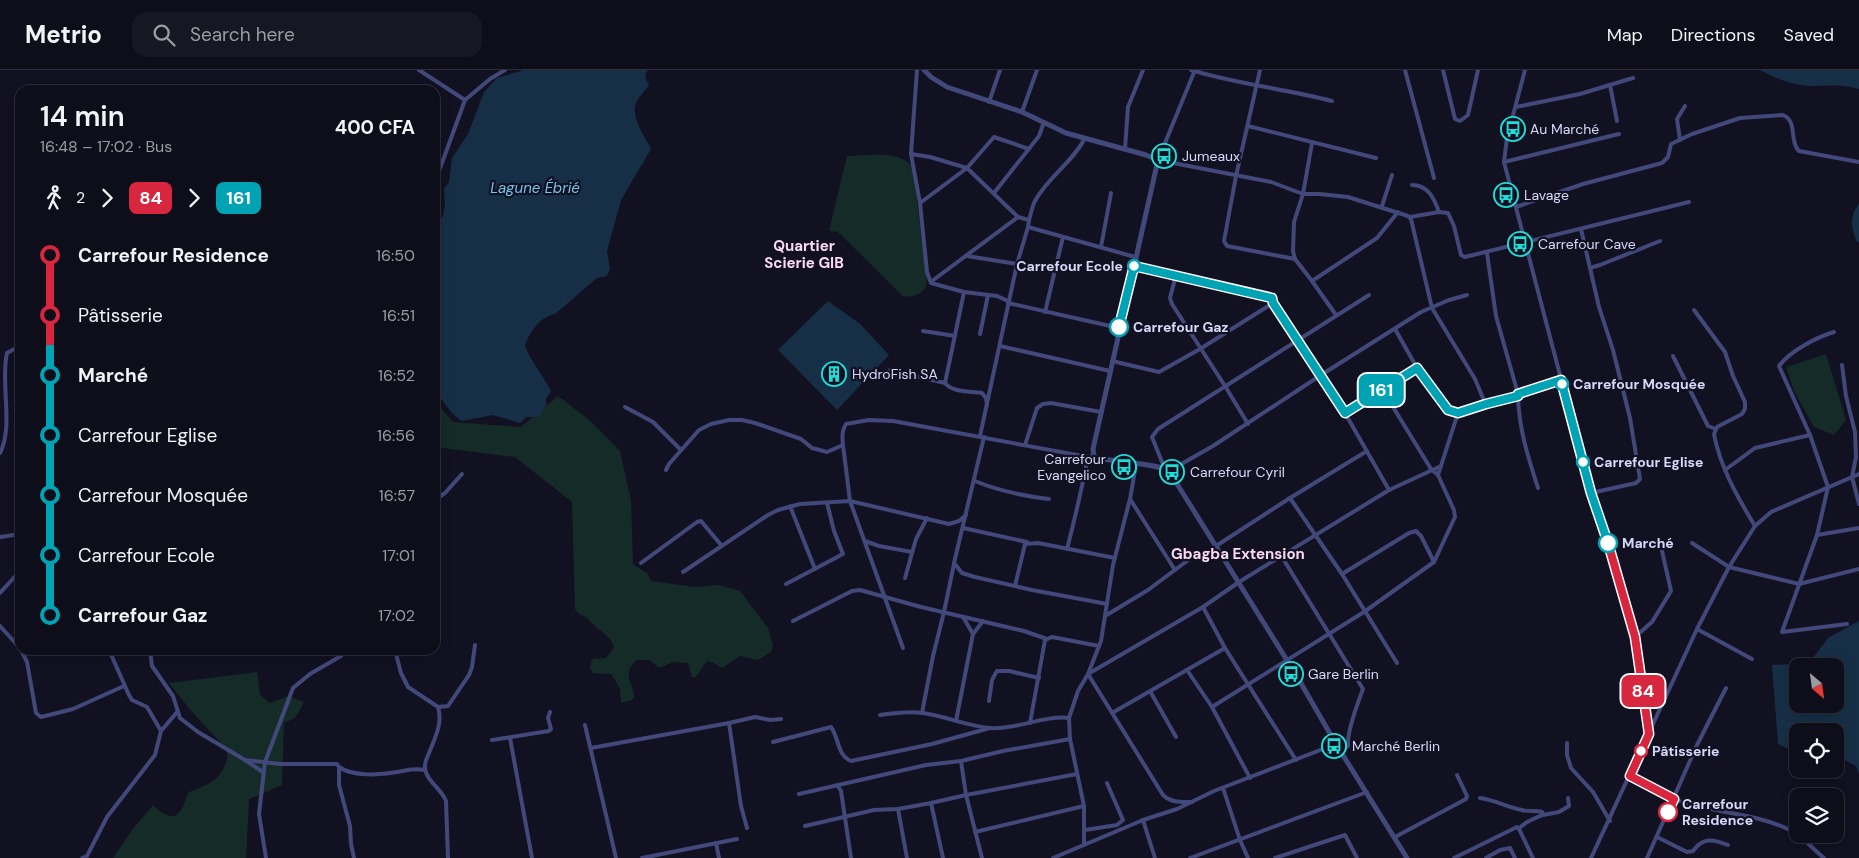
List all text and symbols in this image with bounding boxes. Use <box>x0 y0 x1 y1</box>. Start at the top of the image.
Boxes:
search box <box>132 12 482 57</box>
text: Metrio <box>25 19 102 50</box>
icon: search <box>150 21 178 49</box>
text: Search here <box>190 22 295 47</box>
text: Map <box>1607 23 1643 47</box>
text: Directions <box>1671 23 1756 47</box>
text: Saved <box>1784 23 1834 47</box>
text: 14 min <box>40 98 125 135</box>
text: 400 CFA <box>335 115 415 140</box>
bus stop icon: Au Marché <box>1500 116 1526 142</box>
place label: Au Marché <box>1530 120 1599 138</box>
text: 16:48 – 17:02 · Bus <box>40 136 172 157</box>
bus stop icon: Jumeaux <box>1151 143 1177 169</box>
place label: Jumeaux <box>1182 147 1240 165</box>
water label: Lagune Ébrié <box>490 178 580 198</box>
bus stop icon: Lavage <box>1493 182 1519 208</box>
icon: walk <box>40 184 68 212</box>
icon: forward <box>93 184 121 212</box>
icon: forward <box>180 184 208 212</box>
text: 84 <box>139 186 162 210</box>
text: 161 <box>226 186 251 210</box>
place label: Lavage <box>1524 186 1569 204</box>
text: 2 <box>76 187 85 208</box>
bus stop icon: Carrefour Cave <box>1507 231 1533 257</box>
place label: Carrefour Cave <box>1538 235 1636 253</box>
district label: Quartier Scierie GIB <box>764 236 844 273</box>
text: Carrefour Residence <box>78 243 269 268</box>
text: 16:50 <box>376 245 415 266</box>
place label: Carrefour Ecole <box>1016 257 1123 275</box>
marker: Carrefour Ecole <box>1127 259 1141 273</box>
text: Pâtisserie <box>78 303 163 328</box>
text: 16:51 <box>382 305 415 326</box>
marker: Carrefour Gaz <box>1109 317 1129 337</box>
place label: Carrefour Gaz <box>1133 318 1228 336</box>
building icon: HydroFish SA <box>821 361 847 387</box>
text: Marché <box>78 363 148 388</box>
text: 16:52 <box>378 365 415 386</box>
place label: HydroFish SA <box>852 365 938 383</box>
line badge: 161 <box>1352 374 1410 406</box>
place label: Carrefour Mosquée <box>1573 375 1705 393</box>
marker: Carrefour Mosquée <box>1555 377 1569 391</box>
text: 161 <box>1369 378 1393 402</box>
text: Carrefour Eglise <box>78 423 217 448</box>
text: 16:56 <box>377 425 415 446</box>
place label: Carrefour Evangelico <box>1037 450 1106 484</box>
place label: Carrefour Eglise <box>1594 453 1703 471</box>
bus stop icon: Carrefour Evangelico <box>1111 454 1137 480</box>
marker: Carrefour Eglise <box>1576 455 1590 469</box>
bus stop icon: Carrefour Cyril <box>1159 459 1185 485</box>
place label: Carrefour Cyril <box>1190 463 1285 481</box>
text: Carrefour Mosquée <box>78 483 248 508</box>
text: 16:57 <box>379 485 415 506</box>
marker: Marché <box>1598 533 1618 553</box>
place label: Marché <box>1622 534 1674 552</box>
text: Carrefour Ecole <box>78 543 215 568</box>
district label: Gbagba Extension <box>1171 544 1305 564</box>
text: 17:01 <box>382 545 415 566</box>
text: Carrefour Gaz <box>78 603 207 628</box>
text: 17:02 <box>378 605 415 626</box>
north arrow <box>1789 658 1844 712</box>
map controls <box>1789 658 1844 843</box>
bus stop icon: Gare Berlin <box>1278 661 1304 687</box>
place label: Gare Berlin <box>1308 665 1379 683</box>
line badge: 84 <box>1620 675 1666 707</box>
text: 84 <box>1631 679 1655 703</box>
button: locate <box>1789 723 1844 778</box>
bus stop icon: Marché Berlin <box>1321 733 1347 759</box>
place label: Marché Berlin <box>1352 737 1440 755</box>
place label: Pâtisserie <box>1652 742 1719 760</box>
marker: Pâtisserie <box>1634 744 1648 758</box>
button: layers <box>1789 788 1844 843</box>
place label: Carrefour Residence <box>1682 795 1753 829</box>
marker: Carrefour Residence <box>1658 802 1678 822</box>

